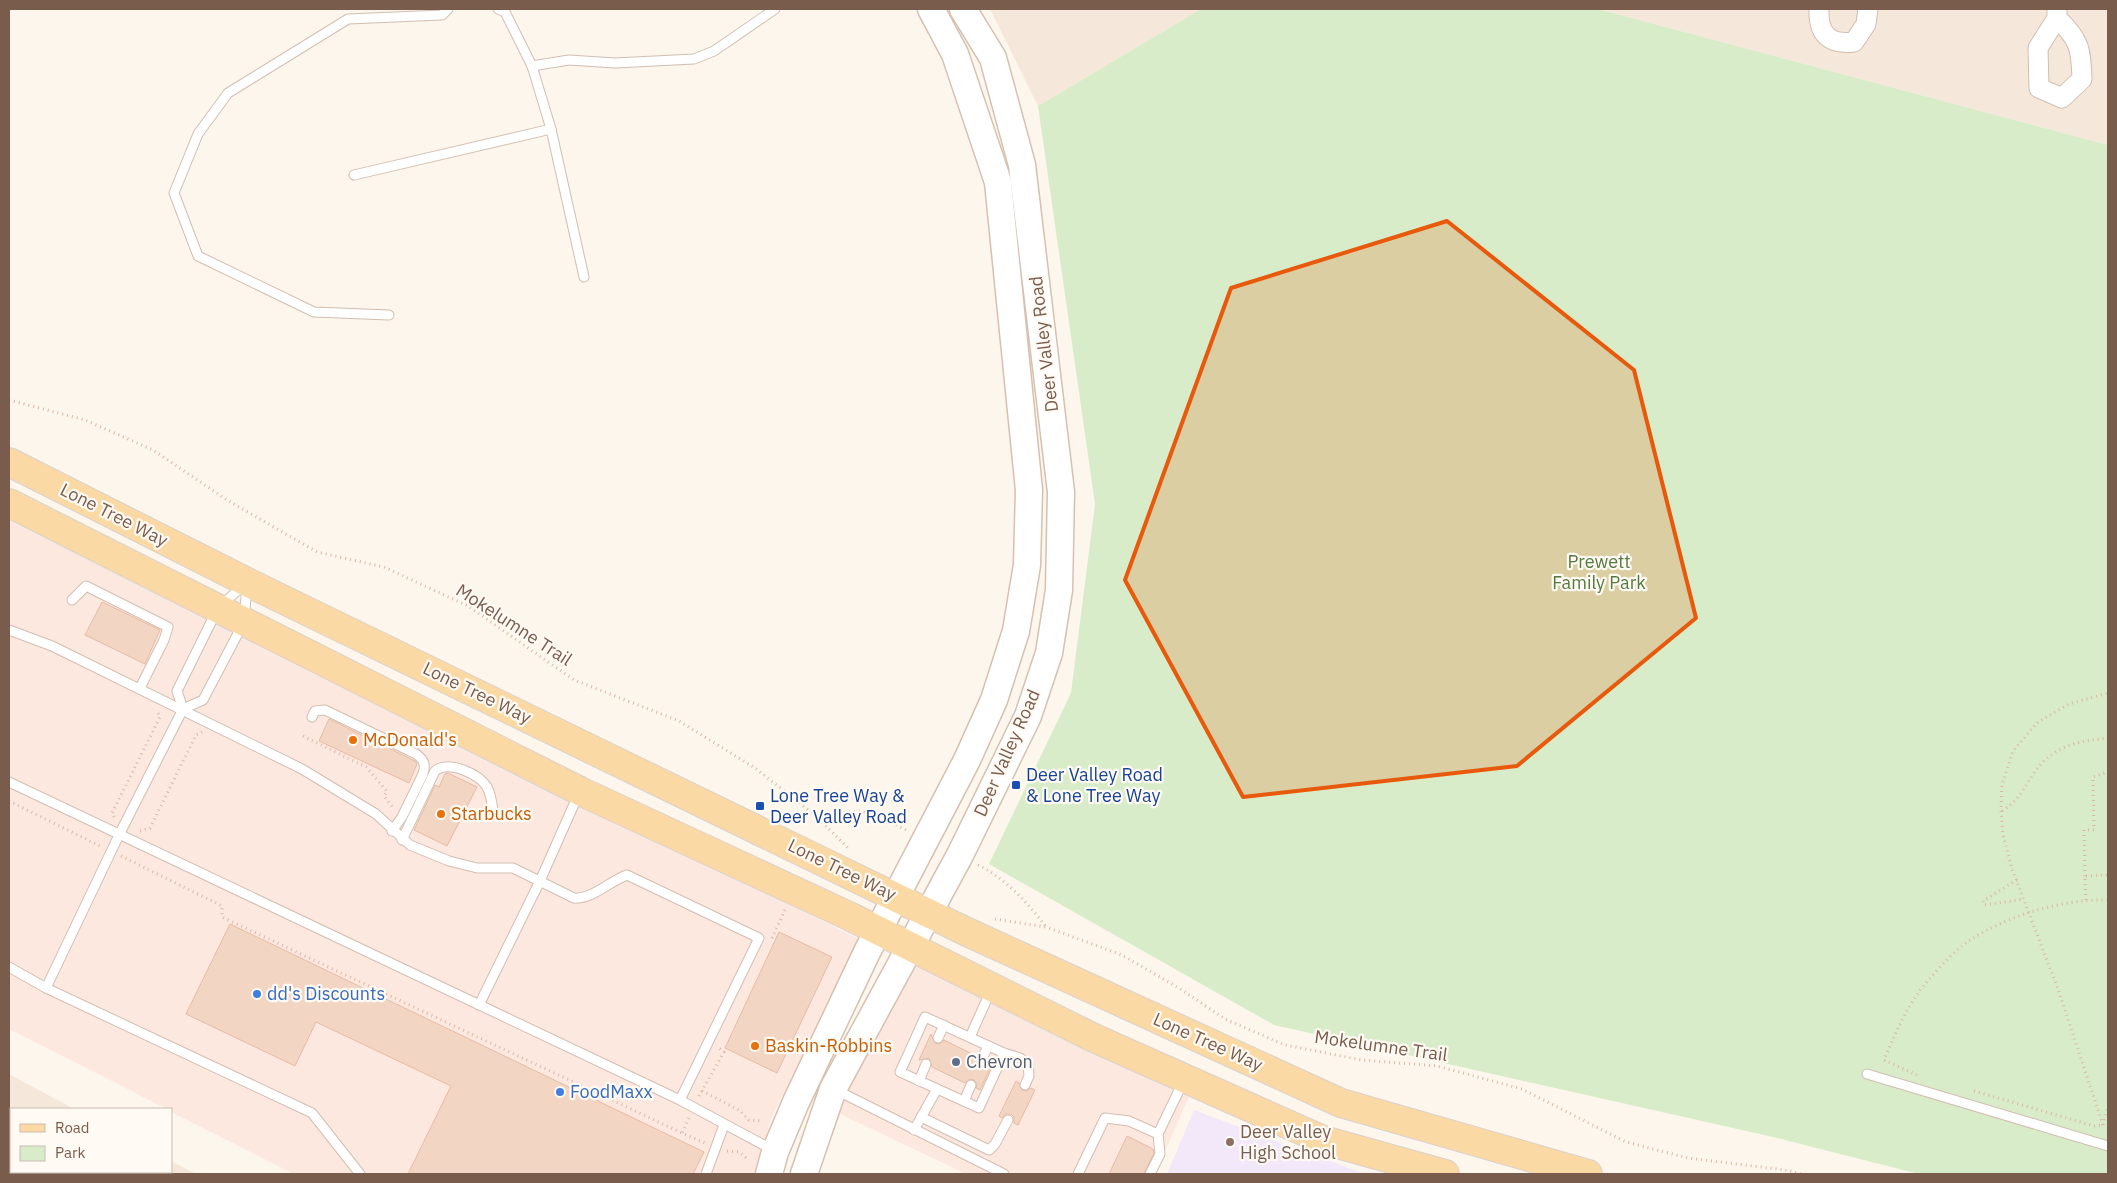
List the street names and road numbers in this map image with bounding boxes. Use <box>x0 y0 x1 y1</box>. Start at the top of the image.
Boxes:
street label: Deer Valley Road <box>1024 275 1063 413</box>
street label: Lone Tree Way <box>57 478 172 552</box>
street label: Mokelumne Trail <box>452 578 577 671</box>
street label: Lone Tree Way <box>419 656 535 729</box>
street label: Deer Valley Road <box>968 686 1045 820</box>
street label: Lone Tree Way <box>784 833 900 906</box>
street label: Lone Tree Way <box>1150 1007 1267 1076</box>
street label: Mokelumne Trail <box>1313 1025 1449 1066</box>

